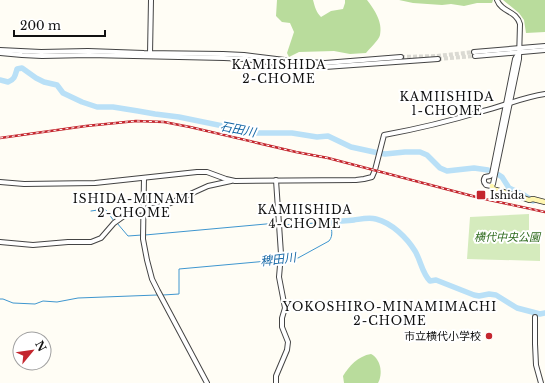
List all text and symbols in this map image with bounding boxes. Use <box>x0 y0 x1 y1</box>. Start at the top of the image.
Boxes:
scale bar <box>14 12 105 38</box>
text: 200 m <box>20 18 61 33</box>
district label: KAMIISHIDA 2-CHOME <box>231 57 327 86</box>
district label: KAMIISHIDA 1-CHOME <box>399 89 495 118</box>
water label: 石田川 <box>219 118 259 140</box>
place label: Ishida <box>490 188 525 202</box>
marker: Ishida <box>475 189 487 201</box>
district label: ISHIDA-MINAMI 2-CHOME <box>73 191 195 220</box>
district label: KAMIISHIDA 4-CHOME <box>257 202 353 231</box>
park label: 横代中央公園 <box>474 230 542 244</box>
water label: 稗田川 <box>259 249 299 269</box>
district label: YOKOSHIRO-MINAMIMACHI 2-CHOME <box>282 299 497 328</box>
place label: 市立横代小学校 <box>404 329 481 343</box>
north arrow <box>12 331 52 371</box>
marker: 市立横代小学校 <box>484 331 494 341</box>
text: N <box>32 338 50 355</box>

